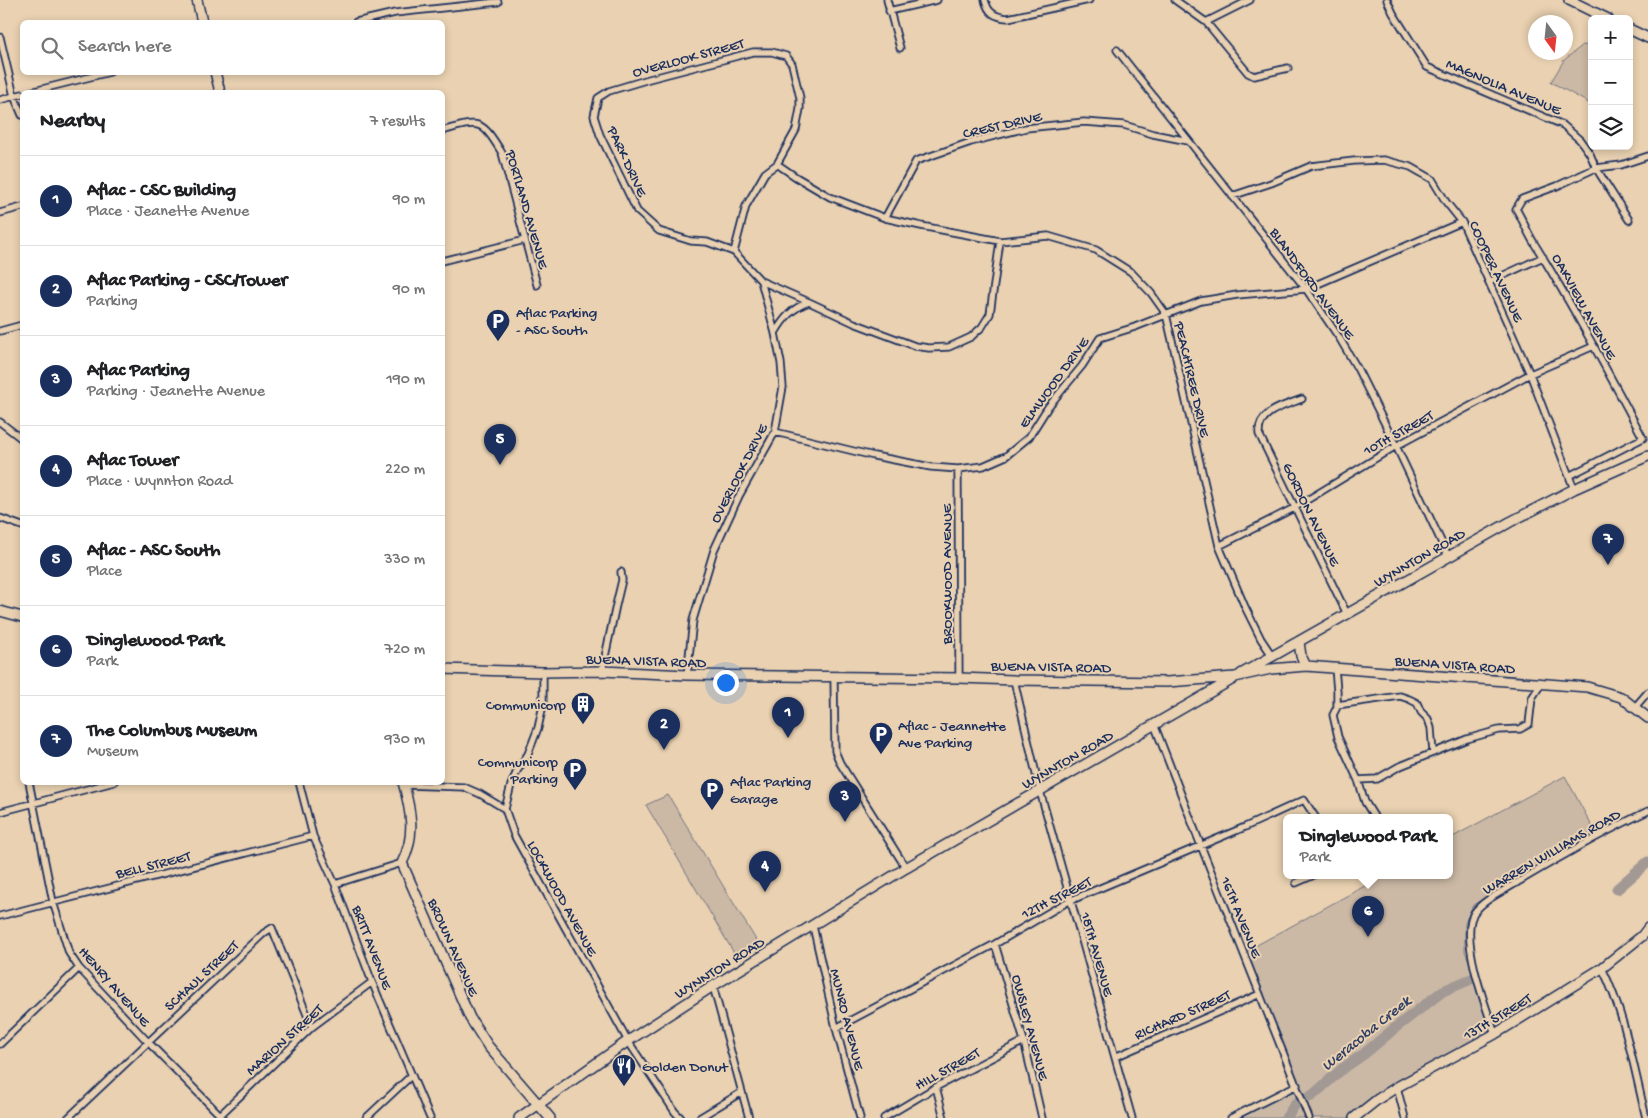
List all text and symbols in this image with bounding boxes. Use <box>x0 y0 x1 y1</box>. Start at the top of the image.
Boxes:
north arrow <box>1528 15 1573 60</box>
map controls <box>1588 15 1633 150</box>
button: + <box>1588 15 1633 60</box>
search box <box>20 20 445 75</box>
icon: search <box>38 34 66 62</box>
street label: OVERLOOK STREET <box>631 35 748 83</box>
text: Search here <box>78 36 172 59</box>
street label: MAGNOLIA AVENUE <box>1443 55 1564 120</box>
button: − <box>1588 60 1633 105</box>
button: layers <box>1588 105 1633 150</box>
street label: CREST DRIVE <box>961 108 1044 144</box>
text: Nearby <box>40 110 105 135</box>
text: 7 results <box>370 113 425 132</box>
street label: PARK DRIVE <box>602 123 651 201</box>
street label: PORTLAND AVENUE <box>500 147 552 272</box>
text: Aflac - CSC Building <box>87 180 236 203</box>
text: 1 <box>53 191 59 210</box>
text: 90 m <box>393 191 425 210</box>
text: Place · Jeanette Avenue <box>87 203 249 222</box>
street label: COOPER AVENUE <box>1464 218 1527 326</box>
street label: BLANDFORD AVENUE <box>1264 224 1358 344</box>
street label: OAKVIEW AVENUE <box>1547 251 1620 364</box>
text: Aflac Parking - CSC/Tower <box>87 270 287 293</box>
text: 2 <box>52 281 60 300</box>
text: 90 m <box>393 281 425 300</box>
text: Parking <box>87 293 138 312</box>
place label: Aflac Parking - ASC South <box>516 305 597 340</box>
parking icon: Aflac Parking - ASC South <box>485 308 511 342</box>
street label: PEACHTREE DRIVE <box>1169 319 1213 440</box>
street label: ELMWOOD DRIVE <box>1016 334 1094 432</box>
text: Aflac Parking <box>87 360 190 383</box>
text: 3 <box>52 371 60 390</box>
text: 190 m <box>386 371 425 390</box>
text: Parking · Jeanette Avenue <box>87 383 265 402</box>
street label: 10TH STREET <box>1360 406 1438 461</box>
street label: OVERLOOK DRIVE <box>707 421 773 526</box>
pin: 5 <box>484 424 516 465</box>
text: Aflac Tower <box>87 450 178 473</box>
street label: GORDON AVENUE <box>1277 460 1343 570</box>
text: 4 <box>52 461 60 480</box>
text: 220 m <box>385 461 425 480</box>
text: Place · Wynnton Road <box>87 473 232 492</box>
street label: BROOKWOOD AVENUE <box>939 503 957 645</box>
pin: 7 <box>1592 524 1624 565</box>
street label: WYNNTON ROAD <box>1371 525 1469 592</box>
text: Aflac - ASC South <box>87 540 221 563</box>
text: 5 <box>52 551 60 570</box>
text: 330 m <box>384 551 425 570</box>
text: Place <box>87 563 122 582</box>
text: Dinglewood Park <box>87 630 224 653</box>
text: 6 <box>52 641 60 660</box>
text: 720 m <box>385 641 425 660</box>
street label: BUENA VISTA ROAD <box>584 651 707 673</box>
text: Park <box>87 653 118 672</box>
street label: BUENA VISTA ROAD <box>1393 653 1516 679</box>
street label: BUENA VISTA ROAD <box>990 658 1112 678</box>
your location <box>713 670 739 696</box>
building icon: Communicorp <box>570 691 596 725</box>
place label: Communicorp <box>486 697 567 715</box>
pin: 1 <box>772 697 804 738</box>
pin: 2 <box>648 709 680 750</box>
place label: Aflac - Jeannette Ave Parking <box>898 718 1006 753</box>
text: The Columbus Museum <box>87 720 257 743</box>
parking icon: Aflac - Jeannette Ave Parking <box>868 721 894 755</box>
street label: WYNNTON ROAD <box>1019 727 1117 794</box>
text: 7 <box>52 731 60 750</box>
text: 930 m <box>384 731 425 750</box>
text: Museum <box>87 743 139 762</box>
place label: Communicorp Parking <box>478 754 559 789</box>
parking icon: Communicorp Parking <box>562 757 588 791</box>
place label: Aflac Parking Garage <box>730 774 811 809</box>
parking icon: Aflac Parking Garage <box>699 777 725 811</box>
pin: 3 <box>829 781 861 822</box>
street label: WARREN WILLIAMS ROAD <box>1480 806 1624 900</box>
popup <box>1283 814 1453 879</box>
text: Dinglewood Park <box>1300 826 1436 849</box>
street label: LOCKWOOD AVENUE <box>522 838 601 960</box>
street label: BELL STREET <box>113 848 194 884</box>
text: Park <box>1300 849 1330 868</box>
pin: 4 <box>749 851 781 892</box>
street label: 12TH STREET <box>1018 873 1096 925</box>
street label: 16TH AVENUE <box>1215 874 1265 962</box>
street label: BROWN AVENUE <box>422 895 482 1000</box>
pin: 6 <box>1352 896 1384 937</box>
street label: BRITT AVENUE <box>347 902 396 993</box>
street label: 18TH AVENUE <box>1075 910 1117 999</box>
street label: WYNNTON ROAD <box>672 934 769 1004</box>
street label: SCHAUL STREET <box>161 937 244 1016</box>
street label: HENRY AVENUE <box>74 944 154 1032</box>
street label: MUNRO AVENUE <box>825 967 867 1073</box>
street label: OWSLEY AVENUE <box>1006 973 1052 1083</box>
street label: RICHARD STREET <box>1132 986 1235 1045</box>
street label: 13TH STREET <box>1460 990 1537 1046</box>
water label: Weracoba Creek <box>1319 992 1417 1076</box>
street label: MARION STREET <box>243 1000 329 1080</box>
street label: HILL STREET <box>912 1044 985 1095</box>
restaurant icon: Golden Donut <box>611 1053 637 1087</box>
place label: Golden Donut <box>642 1059 729 1077</box>

